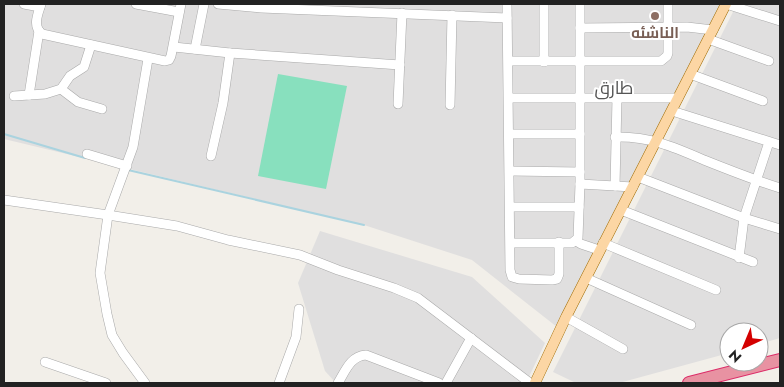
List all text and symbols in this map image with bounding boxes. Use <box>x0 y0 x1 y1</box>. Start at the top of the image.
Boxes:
marker: الناشئه <box>649 10 661 22</box>
place label: الناشئه <box>631 22 679 44</box>
district label: طارق <box>595 75 633 101</box>
north arrow <box>719 322 769 372</box>
text: N <box>724 345 746 367</box>

